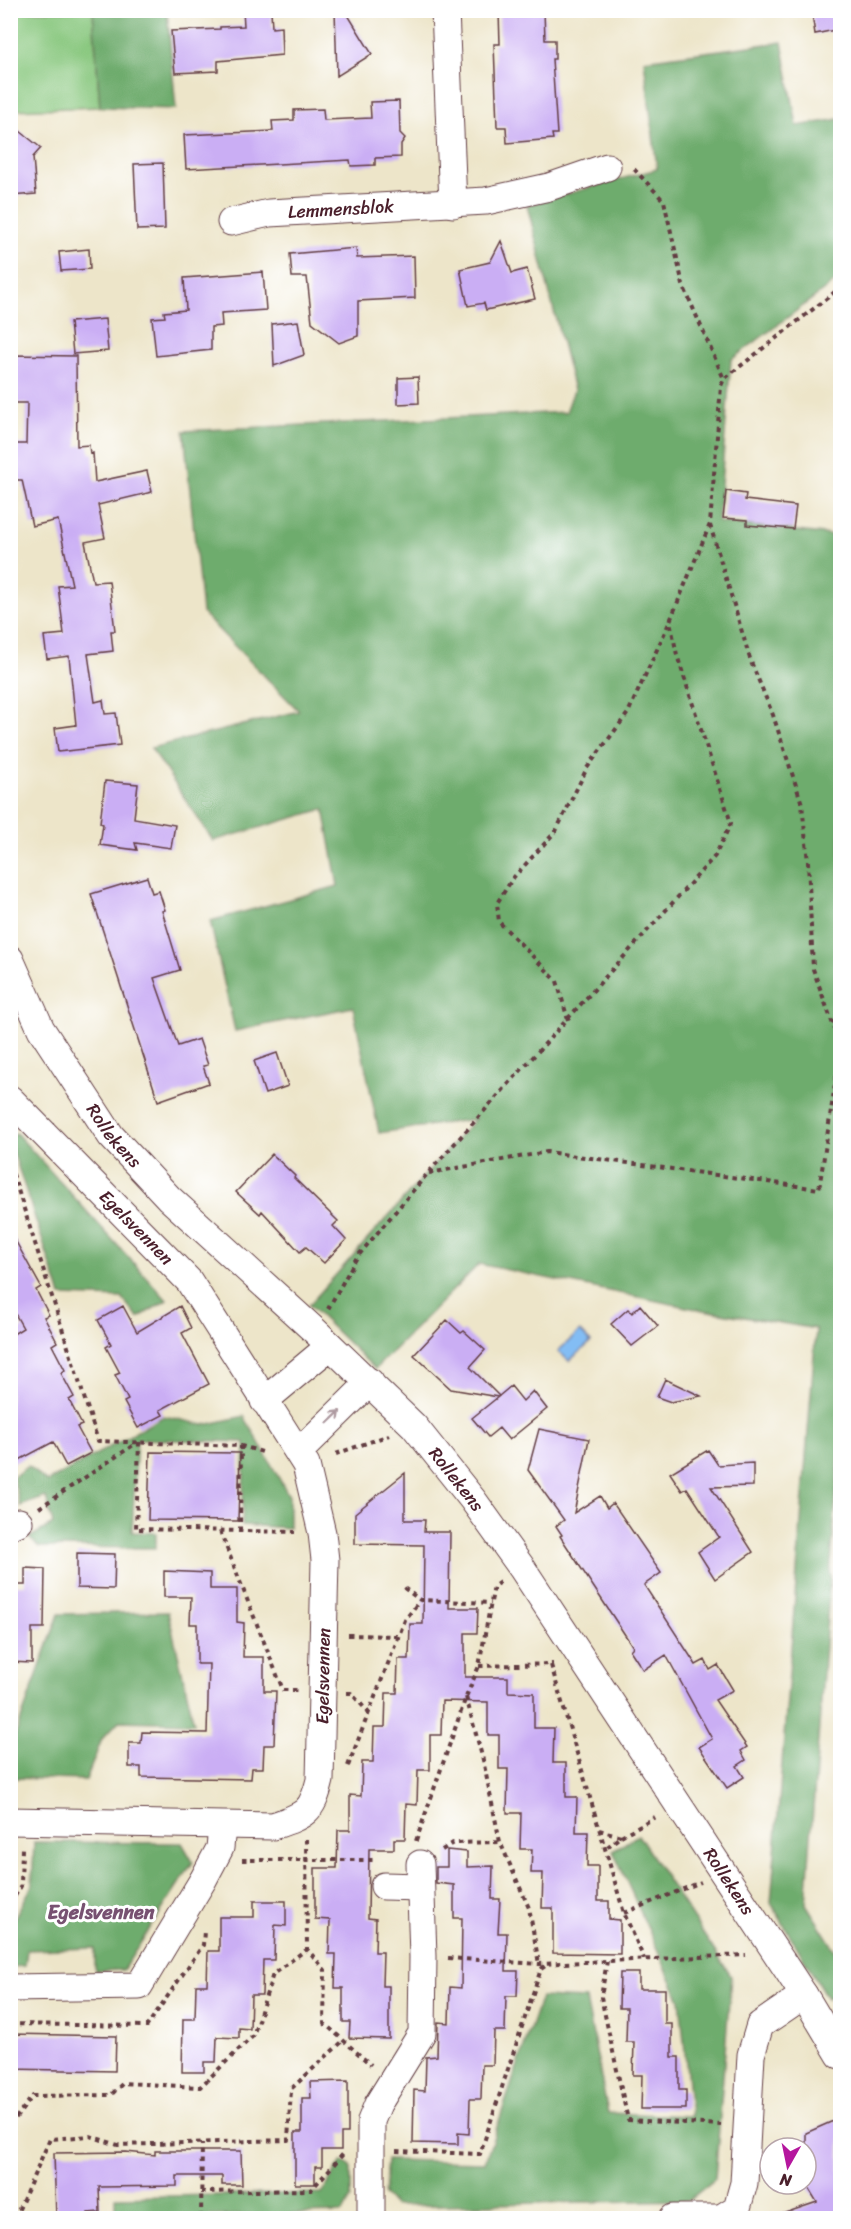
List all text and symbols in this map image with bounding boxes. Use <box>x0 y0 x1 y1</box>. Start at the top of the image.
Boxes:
street label: Lemmensblok <box>287 190 395 228</box>
street label: Rollekens <box>78 1097 150 1176</box>
street label: Egelsvennen <box>91 1182 182 1273</box>
one-way arrow <box>327 1410 342 1424</box>
street label: Rollekens <box>420 1440 493 1519</box>
street label: Egelsvennen <box>306 1627 340 1724</box>
street label: Rollekens <box>695 1841 764 1922</box>
district label: Egelsvennen <box>47 1895 155 1930</box>
north arrow <box>758 2136 818 2196</box>
text: N <box>777 2165 794 2196</box>

